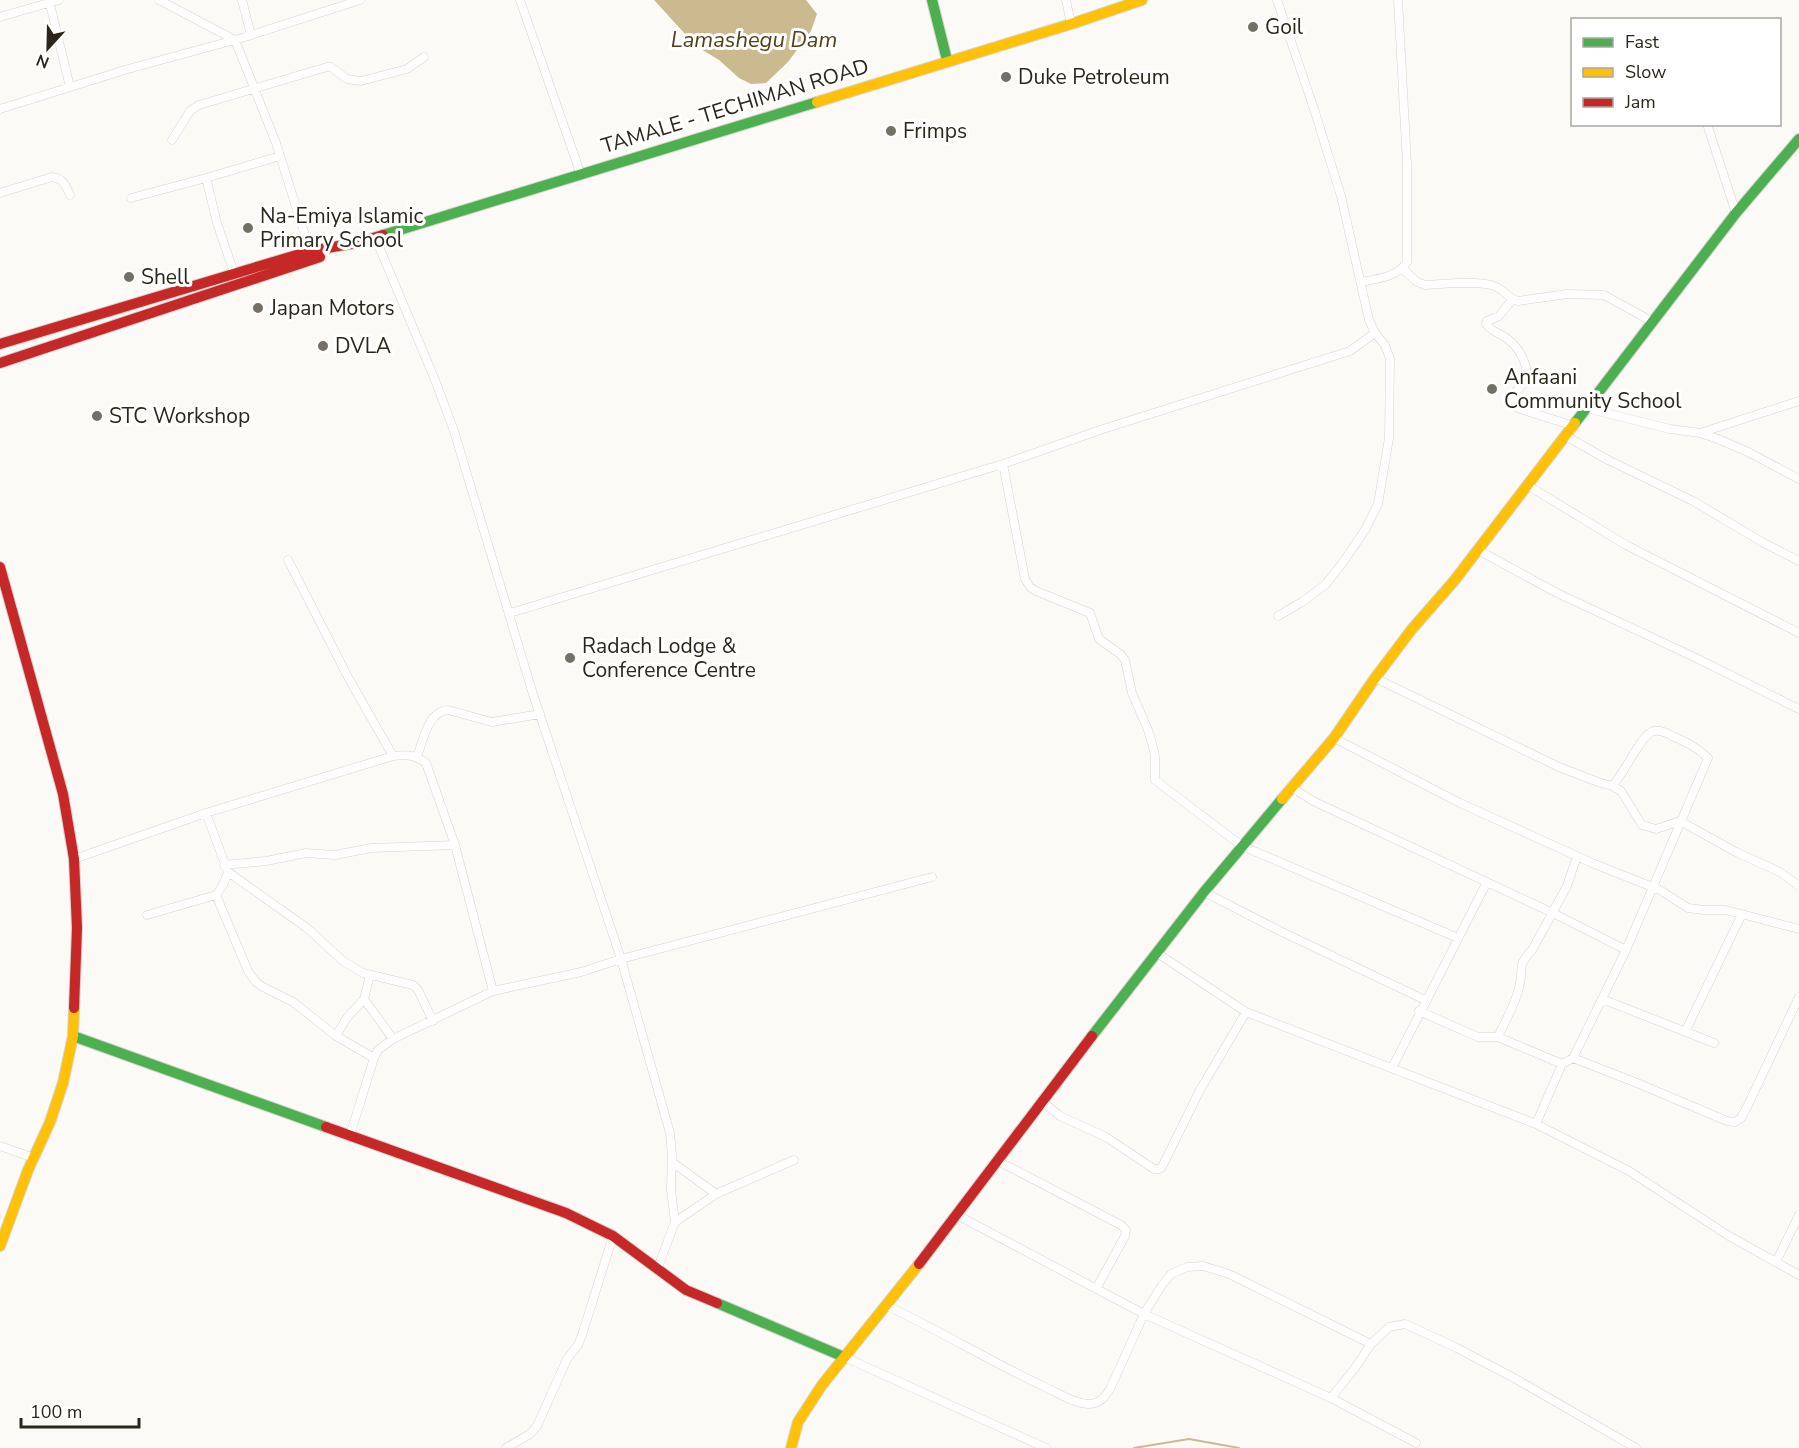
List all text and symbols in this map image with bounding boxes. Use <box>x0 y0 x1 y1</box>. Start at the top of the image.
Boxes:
place label: Goil <box>1265 13 1304 41</box>
north arrow <box>18 18 78 78</box>
legend <box>1571 18 1781 126</box>
marker: Goil <box>1246 20 1260 34</box>
water label: Lamashegu Dam <box>671 25 837 55</box>
text: Fast <box>1625 30 1660 54</box>
text: N <box>33 49 52 73</box>
street label: TAMALE - TECHIMAN ROAD <box>598 52 872 160</box>
text: Slow <box>1625 60 1666 84</box>
place label: Duke Petroleum <box>1018 63 1170 91</box>
marker: Duke Petroleum <box>999 70 1013 84</box>
text: Jam <box>1624 90 1656 114</box>
place label: Frimps <box>903 117 967 145</box>
marker: Frimps <box>884 124 898 138</box>
place label: Na-Emiya Islamic Primary School <box>260 202 423 254</box>
marker: Na-Emiya Islamic Primary School <box>241 221 255 235</box>
place label: Shell <box>141 263 190 291</box>
marker: Shell <box>122 270 136 284</box>
place label: Japan Motors <box>269 294 395 322</box>
marker: Japan Motors <box>251 301 265 315</box>
place label: DVLA <box>335 332 391 360</box>
marker: DVLA <box>316 339 330 353</box>
place label: Anfaani Community School <box>1504 363 1682 415</box>
marker: Anfaani Community School <box>1485 382 1499 396</box>
place label: STC Workshop <box>109 402 250 430</box>
marker: STC Workshop <box>90 409 104 423</box>
place label: Radach Lodge & Conference Centre <box>582 632 756 684</box>
marker: Radach Lodge & Conference Centre <box>563 651 577 665</box>
scale bar <box>21 1391 140 1429</box>
text: 100 m <box>30 1400 82 1424</box>

